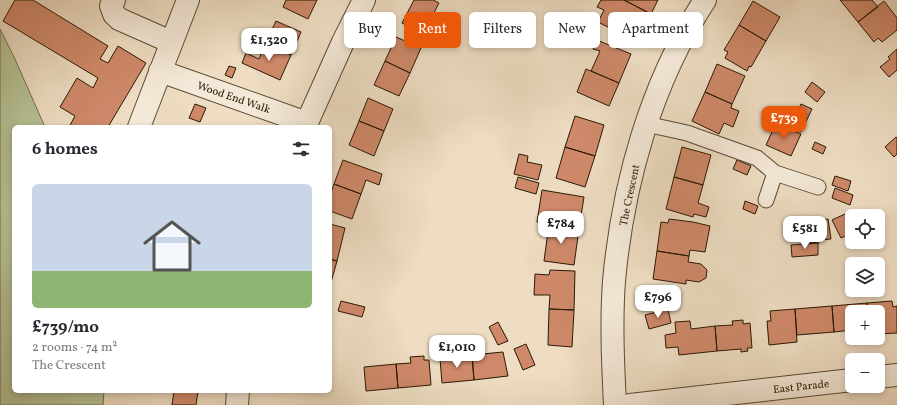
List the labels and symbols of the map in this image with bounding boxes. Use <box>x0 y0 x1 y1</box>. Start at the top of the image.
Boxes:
pin: £1,320 <box>236 28 302 62</box>
street label: Wood End Walk <box>195 79 272 118</box>
pin: £739 <box>760 106 808 140</box>
street label: The Crescent <box>617 163 644 227</box>
pin: £784 <box>537 211 585 245</box>
pin: £581 <box>781 216 829 250</box>
pin: £796 <box>634 285 682 319</box>
pin: £1,010 <box>424 335 490 369</box>
street label: East Parade <box>772 377 830 398</box>

